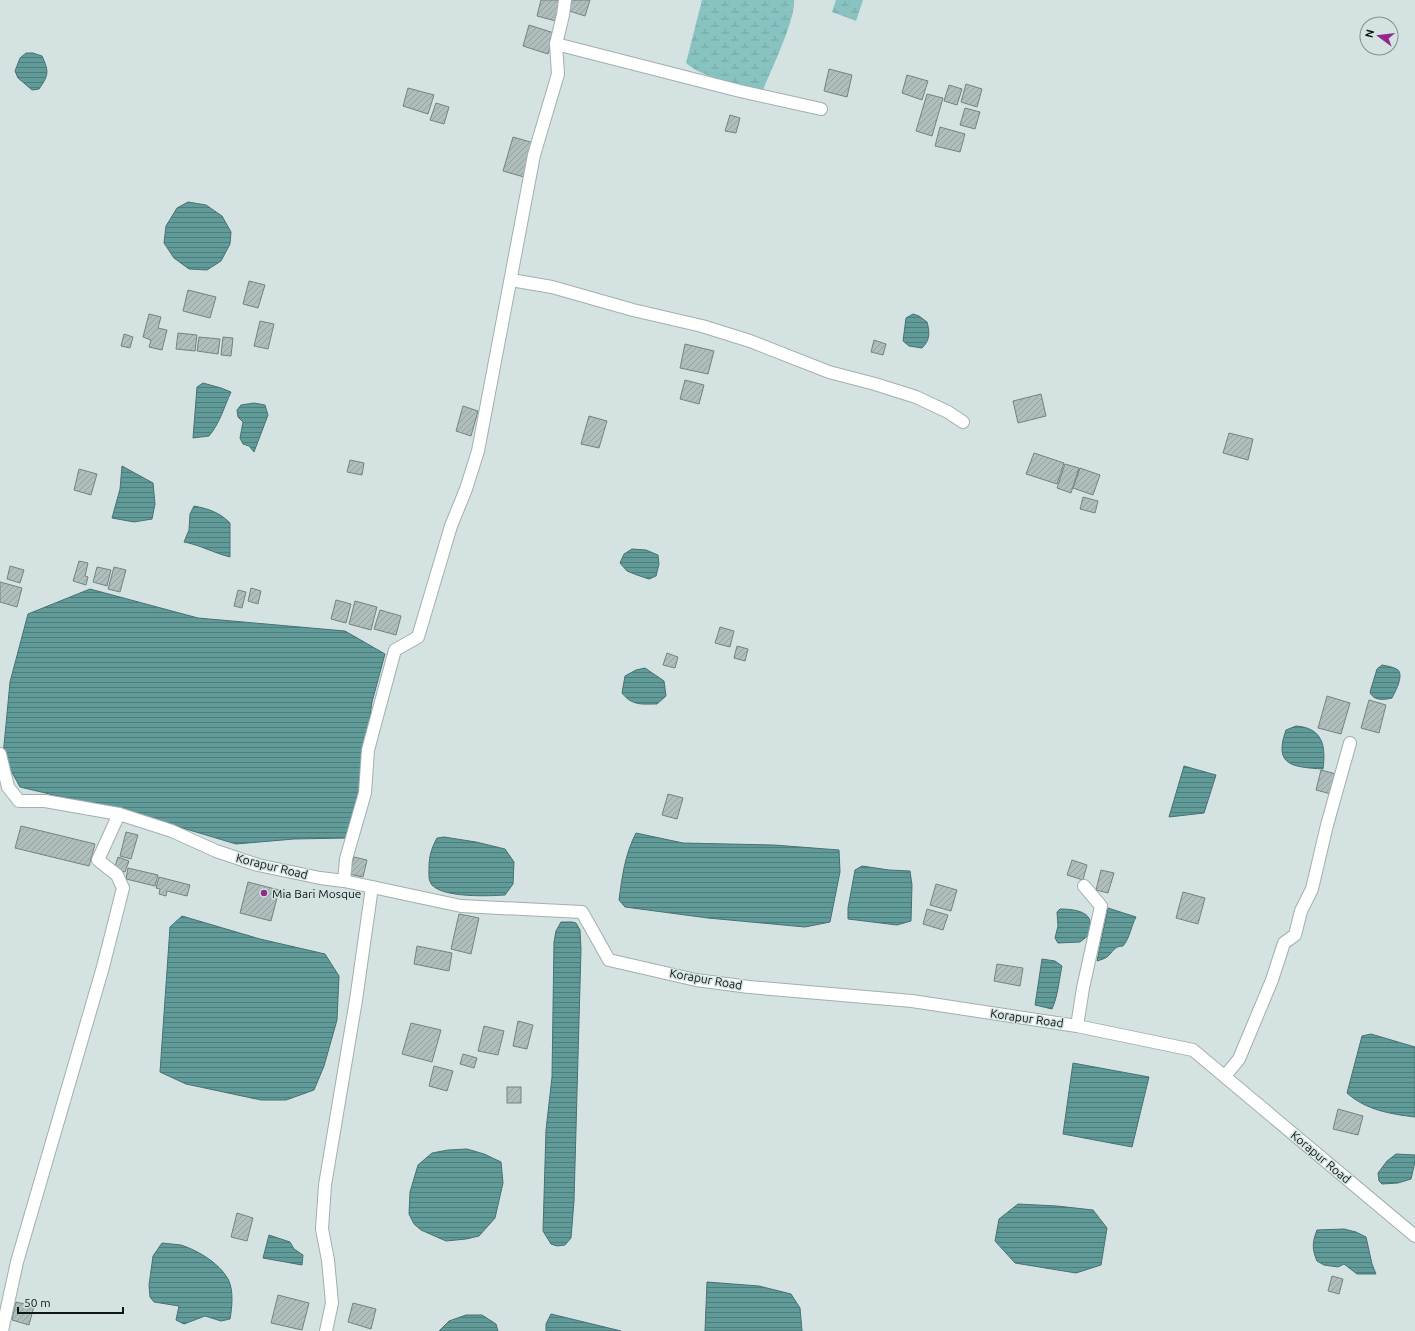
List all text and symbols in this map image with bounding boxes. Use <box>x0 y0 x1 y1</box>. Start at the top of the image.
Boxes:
north arrow <box>1359 16 1399 56</box>
text: N <box>1362 28 1376 39</box>
street label: Korapur Road <box>235 851 309 881</box>
place label: Mia Bari Mosque <box>272 887 361 900</box>
marker: Mia Bari Mosque <box>259 888 269 898</box>
street label: Korapur Road <box>669 966 743 992</box>
street label: Korapur Road <box>990 1006 1064 1030</box>
street label: Korapur Road <box>1289 1128 1353 1186</box>
scale bar <box>18 1289 123 1315</box>
text: 50 m <box>24 1296 51 1309</box>

